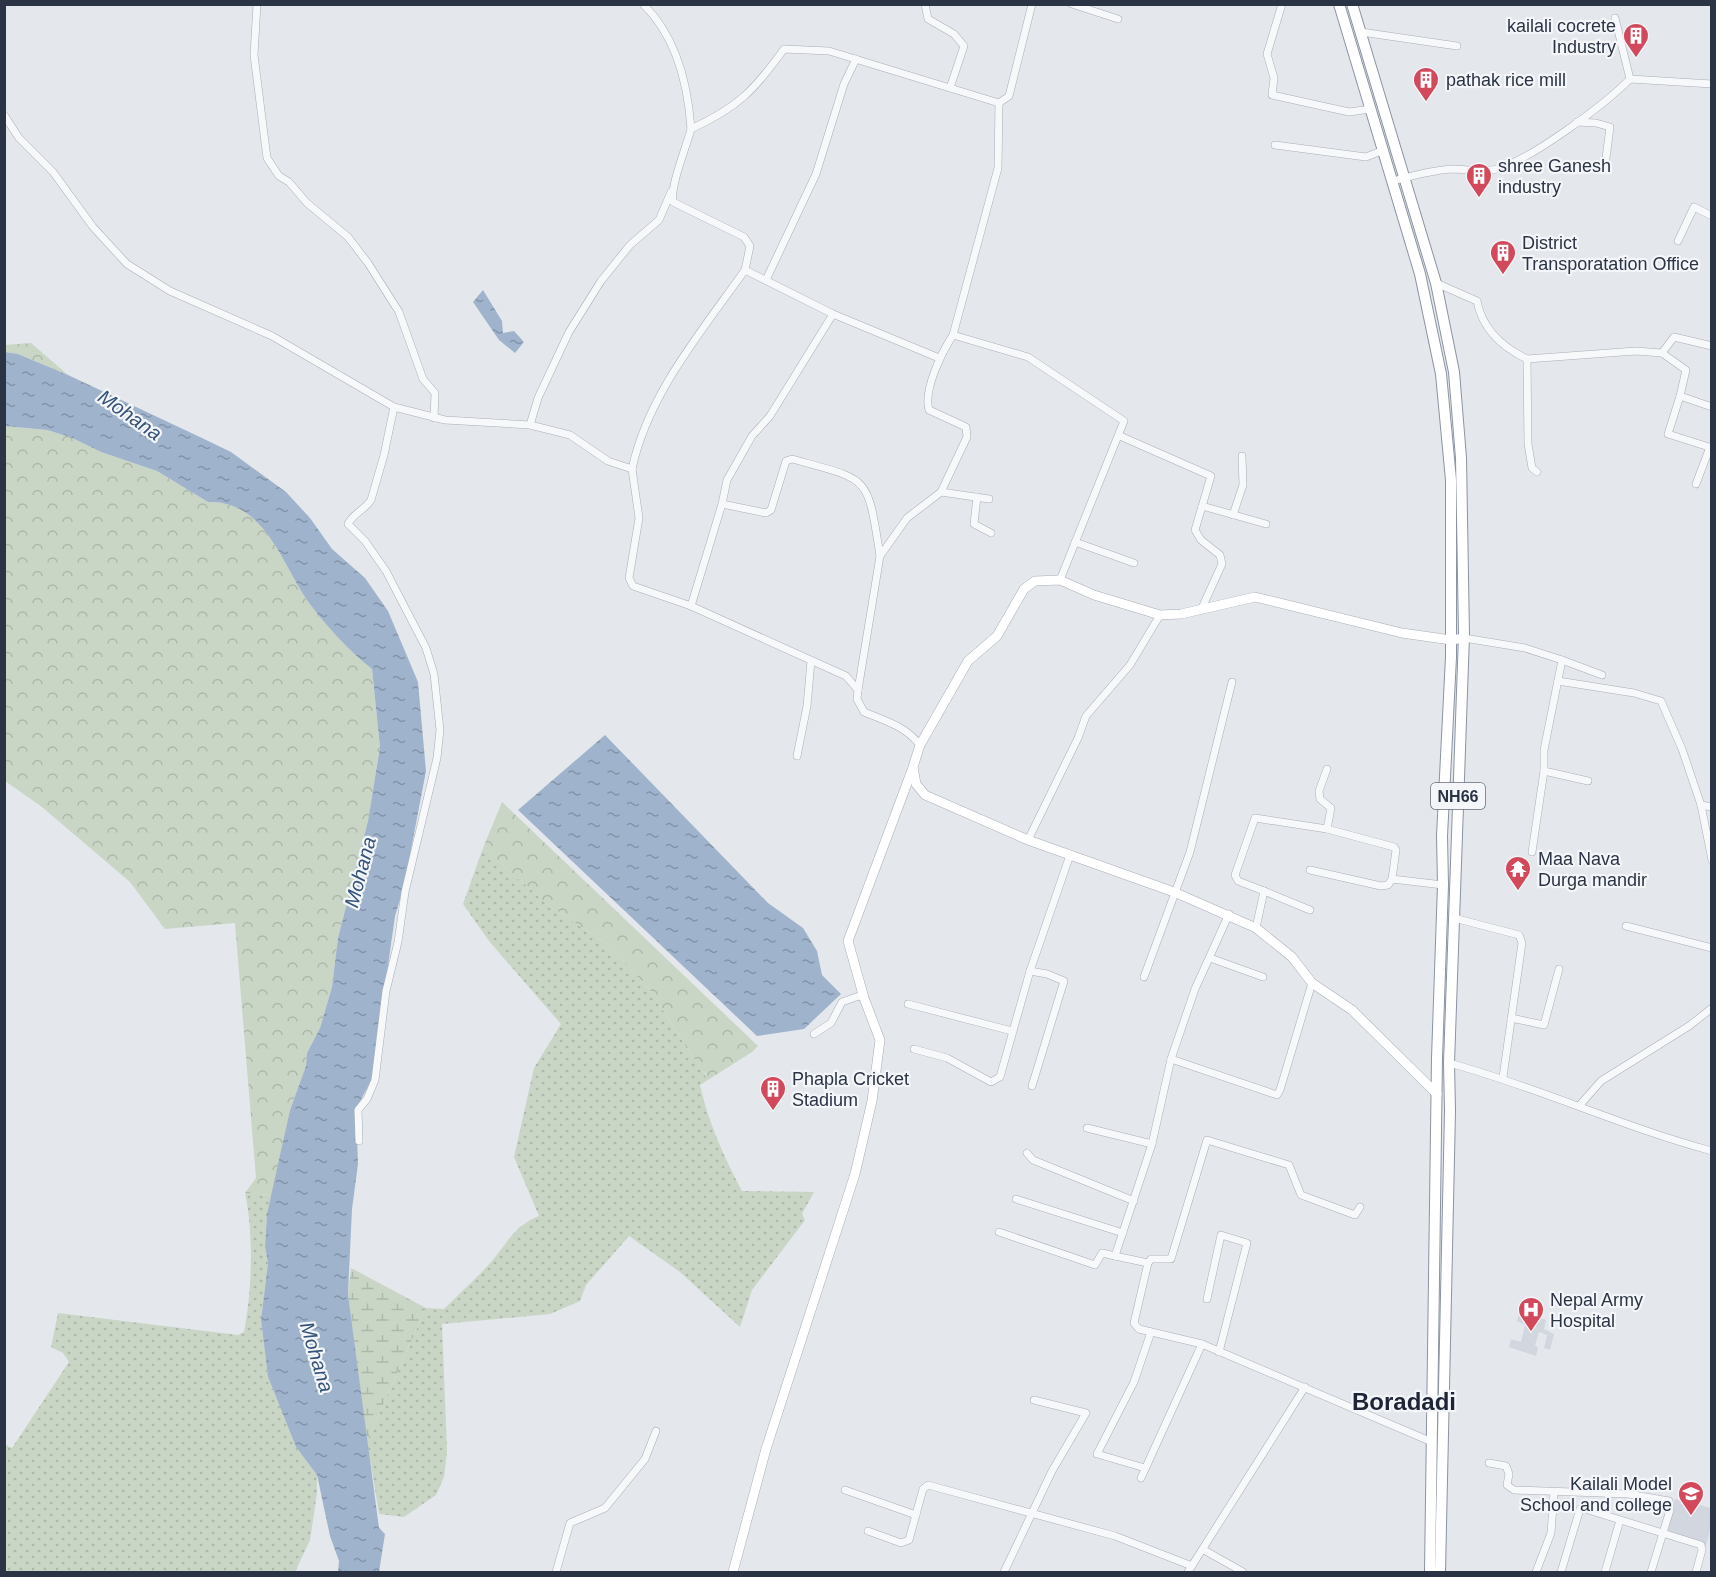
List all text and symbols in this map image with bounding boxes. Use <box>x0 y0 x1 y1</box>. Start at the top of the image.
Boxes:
place label: kailali cocrete Industry <box>1507 16 1616 57</box>
building icon: kailali cocrete Industry <box>1621 21 1651 59</box>
building icon: pathak rice mill <box>1411 65 1441 103</box>
place label: pathak rice mill <box>1446 70 1566 90</box>
place label: shree Ganesh industry <box>1498 156 1611 197</box>
building icon: shree Ganesh industry <box>1464 161 1494 199</box>
place label: District Transporatation Office <box>1522 233 1699 274</box>
building icon: District Transporatation Office <box>1488 238 1518 276</box>
water label: Mohana <box>94 385 166 445</box>
road number: NH66 <box>1431 783 1485 809</box>
water label: Mohana <box>340 834 380 910</box>
place label: Maa Nava Durga mandir <box>1538 849 1647 890</box>
temple icon: Maa Nava Durga mandir <box>1503 854 1533 892</box>
place label: Phapla Cricket Stadium <box>792 1069 909 1110</box>
building icon: Phapla Cricket Stadium <box>758 1074 788 1112</box>
place label: Nepal Army Hospital <box>1550 1290 1643 1331</box>
hospital icon: Nepal Army Hospital <box>1516 1295 1546 1333</box>
water label: Mohana <box>296 1319 338 1395</box>
district label: Boradadi <box>1352 1388 1456 1415</box>
place label: Kailali Model School and college <box>1520 1474 1672 1515</box>
school or university icon: Kailali Model School and college <box>1676 1479 1706 1517</box>

